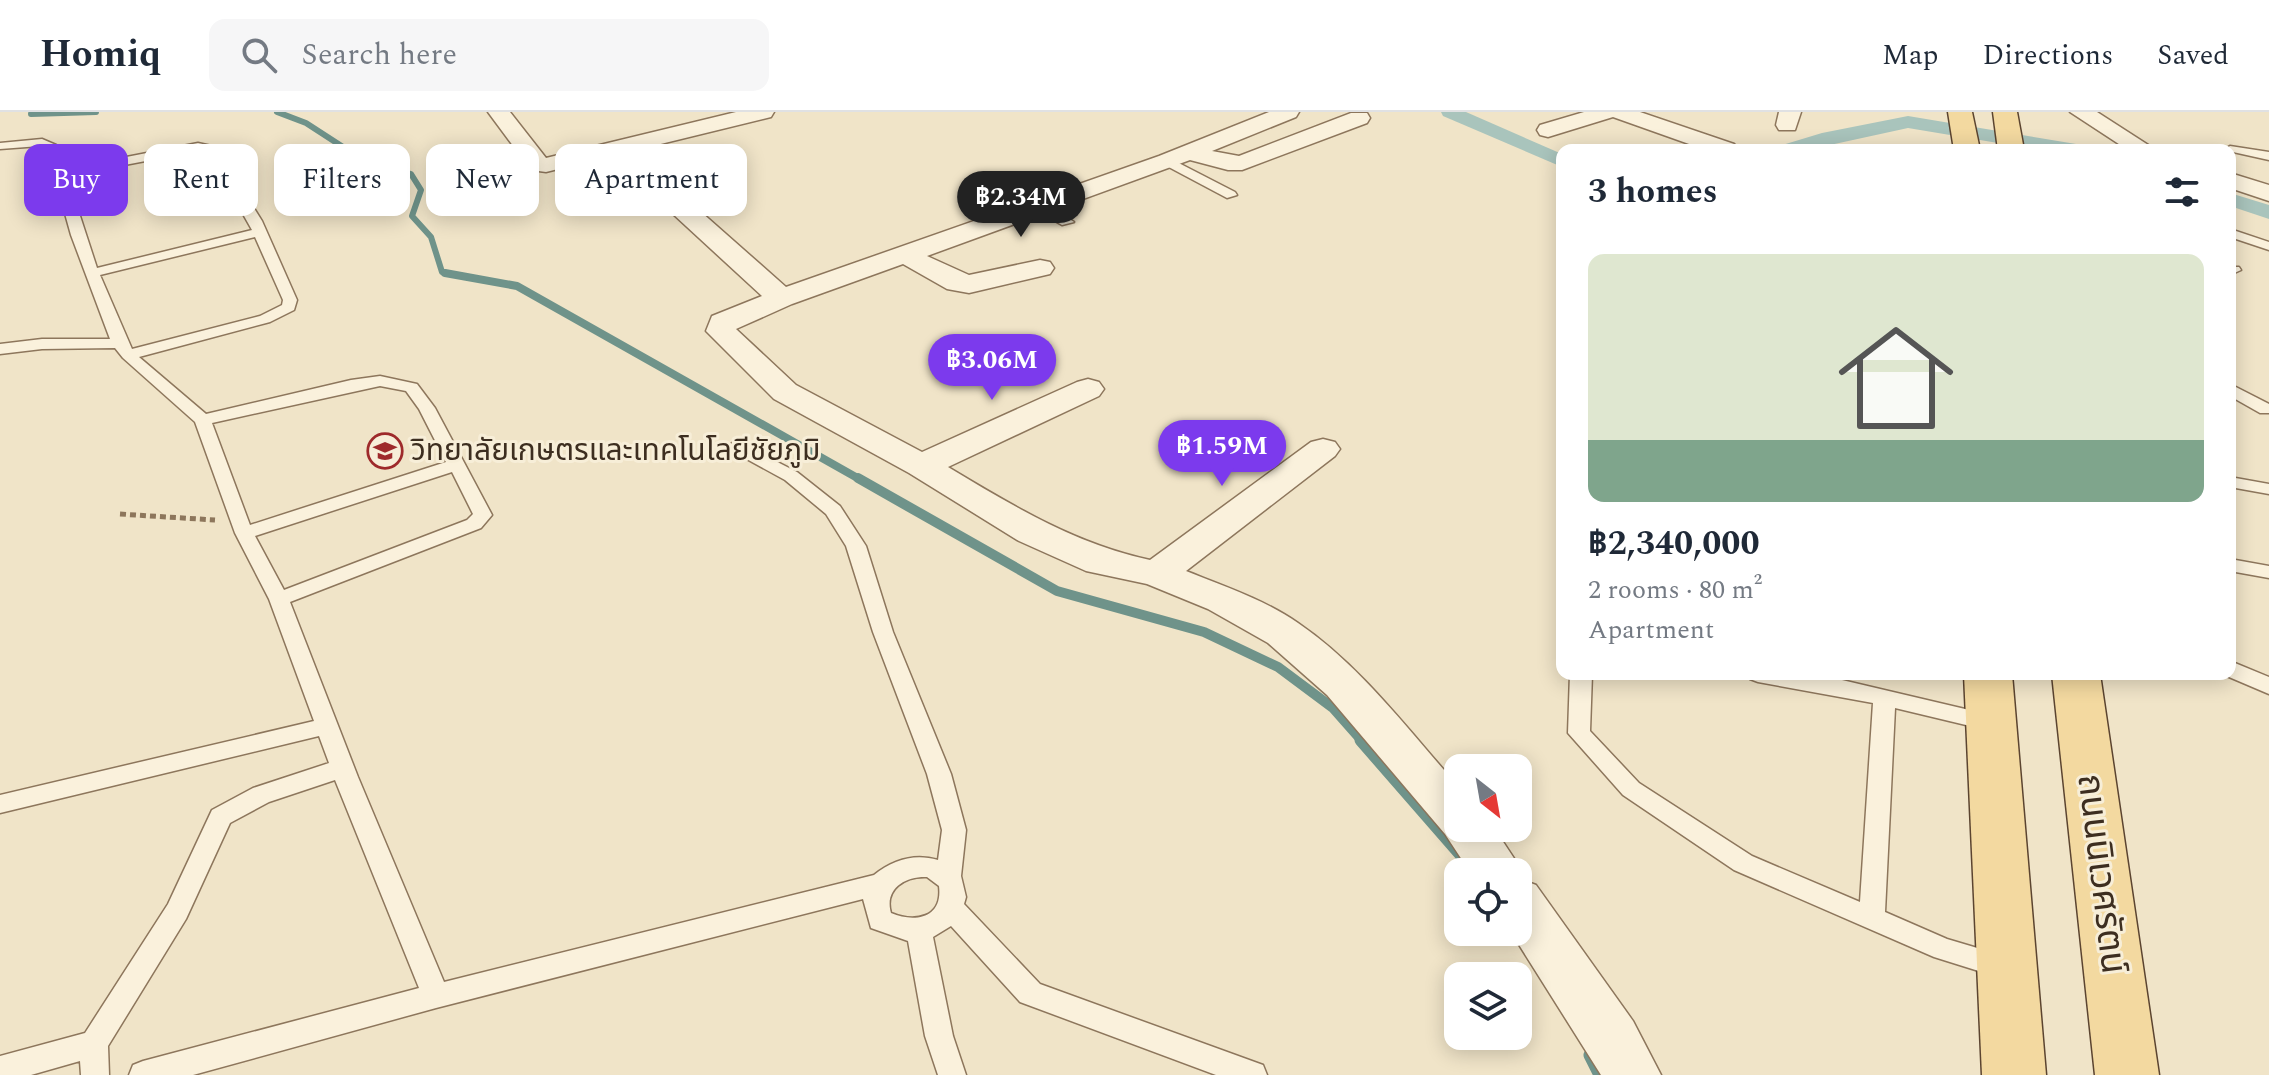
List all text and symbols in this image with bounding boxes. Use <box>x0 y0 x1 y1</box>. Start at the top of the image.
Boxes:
search box <box>209 19 769 91</box>
text: Homiq <box>40 26 161 84</box>
text: Search here <box>301 32 457 78</box>
icon: search <box>237 33 281 77</box>
text: Map <box>1882 34 1939 77</box>
text: Directions <box>1983 34 2113 77</box>
text: Saved <box>2157 34 2229 77</box>
chip: Buy <box>24 144 128 216</box>
chip: Rent <box>144 144 258 216</box>
chip: Filters <box>274 144 410 216</box>
chip: New <box>426 144 539 216</box>
chip: Apartment <box>555 144 747 216</box>
text: 3 homes <box>1588 166 1718 218</box>
icon: filters <box>2160 170 2204 214</box>
pin: ฿2.34M <box>956 171 1086 239</box>
text: ฿2.34M <box>975 177 1067 217</box>
icon: home <box>1824 306 1968 450</box>
pin: ฿3.06M <box>927 334 1057 402</box>
text: ฿3.06M <box>946 340 1038 380</box>
pin: ฿1.59M <box>1157 420 1287 488</box>
text: ฿1.59M <box>1176 426 1268 466</box>
place label: วิทยาลัยเกษตรและเทคโนโลยีชัยภูมิ <box>410 428 820 474</box>
school or university icon: วิทยาลัยเกษตรและเทคโนโลยีชัยภูมิ <box>366 432 404 470</box>
text: ฿2,340,000 <box>1588 518 1760 570</box>
text: 2 rooms · 80 m² <box>1588 570 1762 610</box>
text: Apartment <box>1588 610 1714 650</box>
north arrow <box>1444 754 1532 842</box>
map controls <box>1444 754 1532 1050</box>
street label: ถนนนิเวศรัตน์ <box>2061 771 2141 977</box>
button: locate <box>1444 858 1532 946</box>
button: layers <box>1444 962 1532 1050</box>

